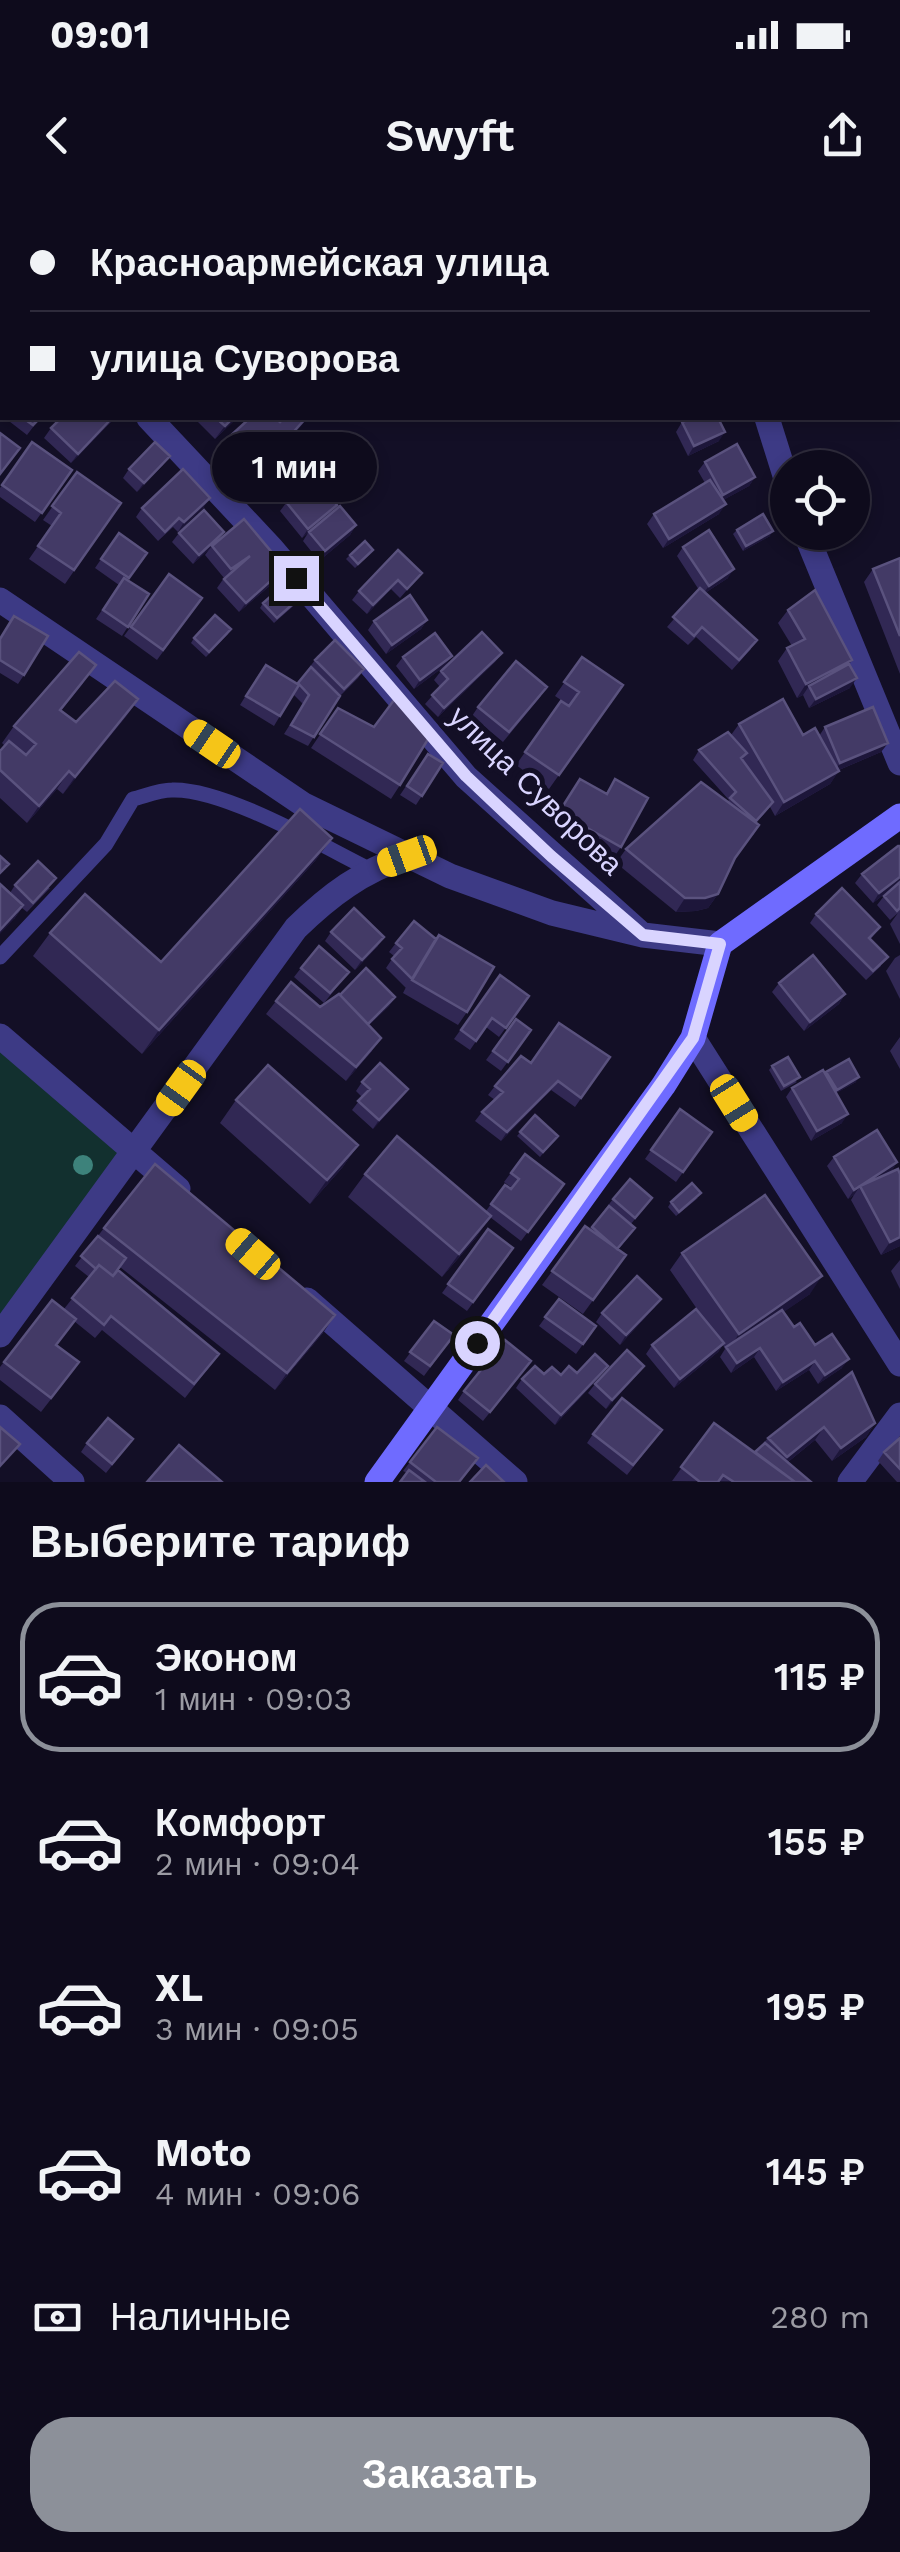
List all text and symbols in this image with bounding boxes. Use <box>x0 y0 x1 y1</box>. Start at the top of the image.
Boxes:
text: 09:01 <box>50 13 150 57</box>
icon: back <box>30 108 85 163</box>
icon: share <box>815 108 870 163</box>
text: Swyft <box>386 109 514 162</box>
text: Красноармейская улица <box>90 241 549 285</box>
text: улица Суворова <box>90 337 399 381</box>
callout: 1 мин <box>214 433 378 503</box>
text: 1 мин <box>252 448 337 486</box>
map controls <box>770 450 870 550</box>
button: locate <box>770 450 870 550</box>
route end <box>274 556 319 601</box>
street label: улица Суворова <box>442 698 630 882</box>
car <box>179 715 245 773</box>
car <box>374 832 440 880</box>
car <box>151 1055 211 1121</box>
car <box>705 1070 763 1136</box>
car <box>221 1223 285 1285</box>
route start <box>455 1321 500 1366</box>
text: Выберите тариф <box>30 1515 410 1568</box>
icon: car <box>35 1632 125 1722</box>
text: Эконом <box>155 1636 298 1680</box>
text: 115 ₽ <box>774 1655 865 1699</box>
text: 1 мин · 09:03 <box>155 1680 352 1718</box>
icon: car <box>35 1797 125 1887</box>
text: Комфорт <box>155 1801 326 1845</box>
text: 155 ₽ <box>768 1820 865 1864</box>
text: 2 мин · 09:04 <box>155 1845 360 1883</box>
icon: car <box>35 1962 125 2052</box>
text: XL <box>155 1966 203 2010</box>
text: 195 ₽ <box>767 1985 865 2029</box>
text: 3 мин · 09:05 <box>155 2010 359 2048</box>
icon: car <box>35 2127 125 2217</box>
text: Moto <box>155 2131 251 2175</box>
text: 145 ₽ <box>766 2150 865 2194</box>
text: 4 мин · 09:06 <box>155 2175 361 2213</box>
icon: cash <box>30 2290 85 2345</box>
text: Наличные <box>110 2295 291 2339</box>
text: 280 m <box>770 2298 870 2336</box>
button: Заказать <box>30 2417 870 2532</box>

